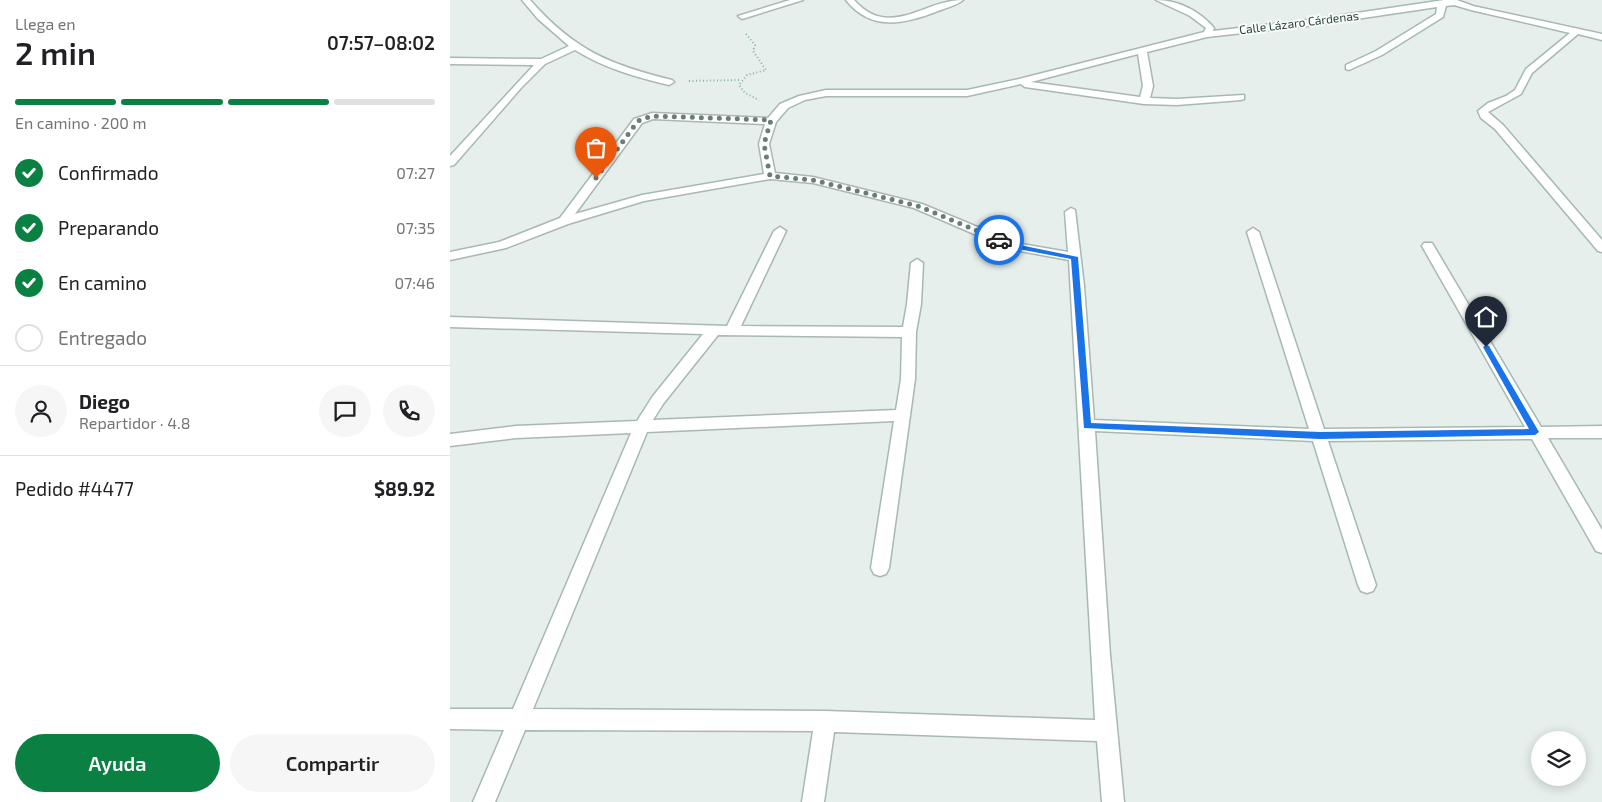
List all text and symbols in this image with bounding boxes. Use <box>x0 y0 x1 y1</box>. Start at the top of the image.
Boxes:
street label: Calle Lázaro Cárdenas <box>1238 8 1359 36</box>
text: Llega en <box>15 14 76 33</box>
text: 07:57–08:02 <box>327 31 435 54</box>
text: 2 min <box>15 33 96 71</box>
text: En camino · 200 m <box>15 113 147 132</box>
pin <box>575 127 617 178</box>
icon: bag <box>582 134 610 162</box>
icon: check <box>15 159 43 187</box>
text: Confirmado <box>58 161 159 184</box>
text: 07:27 <box>396 163 435 182</box>
icon: check <box>15 214 43 242</box>
courier <box>974 215 1024 265</box>
text: Preparando <box>58 216 159 239</box>
text: 07:35 <box>396 218 435 237</box>
icon: car <box>985 226 1013 254</box>
icon: check <box>15 269 43 297</box>
text: En camino <box>58 271 147 294</box>
text: 07:46 <box>394 273 435 292</box>
pin <box>1465 296 1507 347</box>
icon: home <box>1472 303 1500 331</box>
text: Entregado <box>58 326 147 349</box>
button: person <box>15 385 67 437</box>
button: chat <box>319 385 371 437</box>
button: phone <box>383 385 435 437</box>
text: Diego <box>79 390 130 413</box>
text: Repartidor · 4.8 <box>79 413 190 432</box>
text: Pedido #4477 <box>15 477 134 500</box>
text: $89.92 <box>374 477 435 500</box>
map controls <box>1531 731 1586 786</box>
button: layers <box>1531 731 1586 786</box>
button: Ayuda <box>15 734 220 792</box>
button: Compartir <box>230 734 435 792</box>

